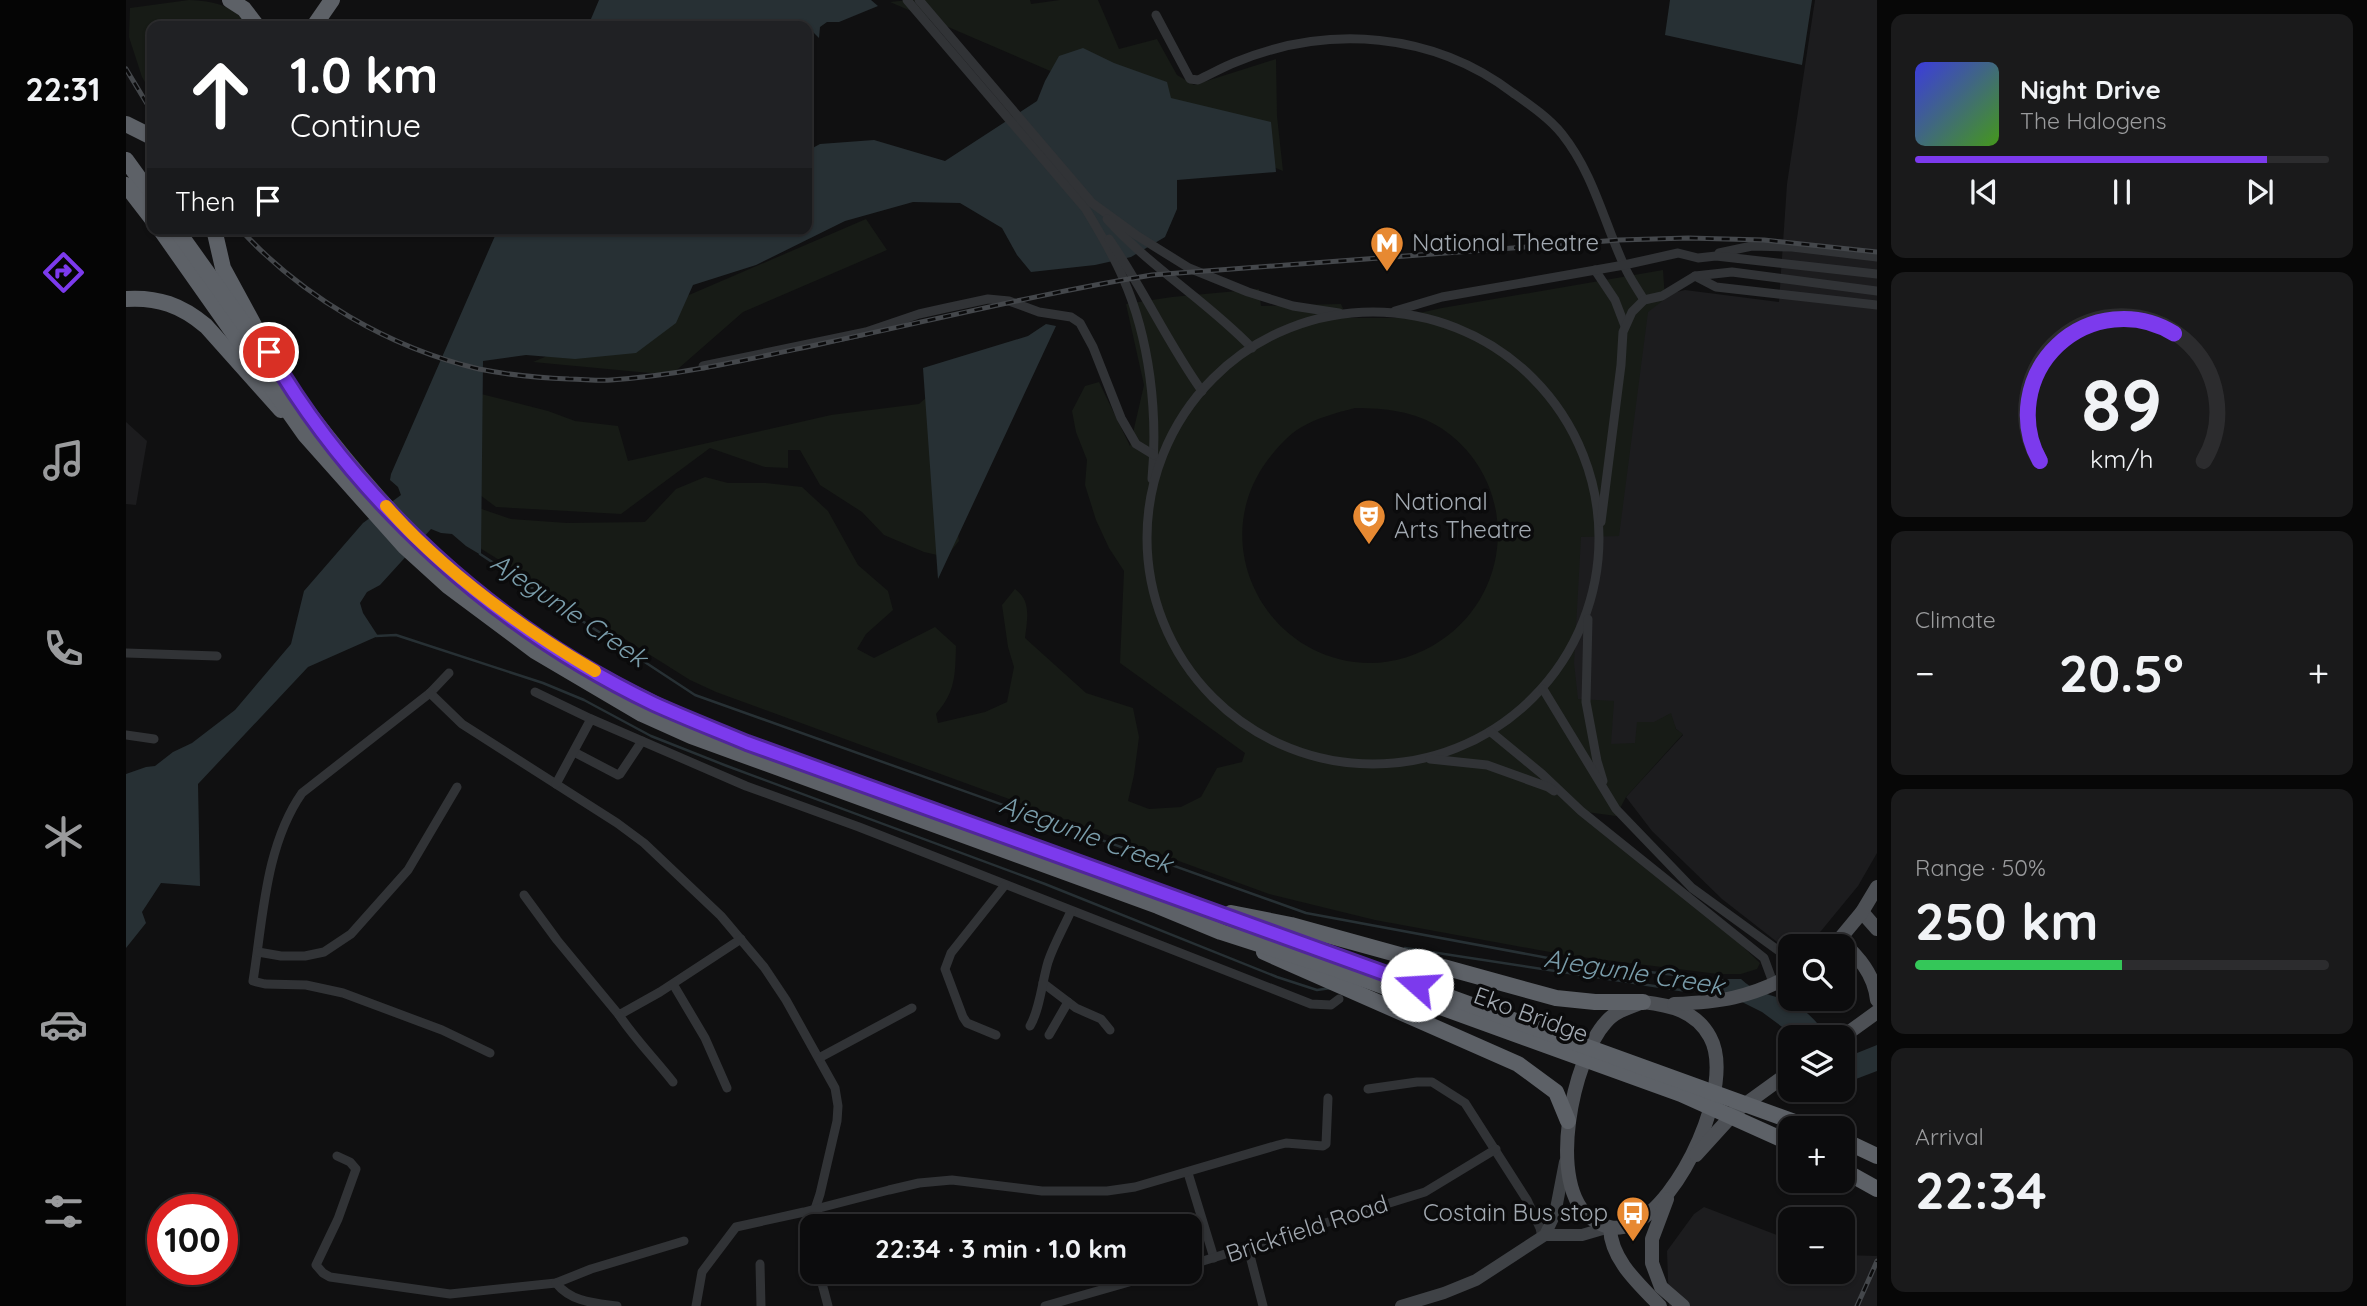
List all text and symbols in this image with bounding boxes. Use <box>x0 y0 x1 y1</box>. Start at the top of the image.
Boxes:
text: 1.0 km <box>290 44 438 105</box>
icon: ahead <box>175 49 266 140</box>
text: 22:31 <box>26 69 100 109</box>
text: Night Drive <box>2020 73 2161 106</box>
text: Continue <box>290 105 421 145</box>
text: The Halogens <box>2020 106 2167 135</box>
icon: previous <box>1965 173 2003 211</box>
icon: pause <box>2103 173 2141 211</box>
icon: next <box>2241 173 2279 211</box>
icon: arrive <box>249 182 287 220</box>
text: Then <box>175 185 235 218</box>
metro station icon: National Theatre <box>1368 224 1406 273</box>
place label: National Theatre <box>1412 227 1599 257</box>
icon: directions <box>39 248 88 297</box>
pin <box>239 322 299 382</box>
icon: arrive <box>250 333 288 371</box>
text: 89 <box>2081 358 2163 449</box>
icon: music <box>39 436 88 485</box>
text: km/h <box>2090 442 2154 473</box>
place label: National Arts Theatre <box>1394 486 1532 544</box>
theatre icon: National Arts Theatre <box>1350 497 1388 546</box>
water label: Ajegunle Creek <box>485 545 655 675</box>
text: Climate <box>1915 605 1996 634</box>
icon: phone <box>39 624 88 673</box>
text: 20.5° <box>2059 640 2184 705</box>
text: − <box>1915 649 1935 697</box>
text: + <box>2308 649 2329 697</box>
water label: Ajegunle Creek <box>995 787 1179 881</box>
icon: climate <box>39 812 88 861</box>
text: Range · 50% <box>1915 853 2046 882</box>
text: 250 km <box>1915 888 2099 953</box>
map controls <box>1778 934 1855 1284</box>
button: search <box>1778 934 1855 1011</box>
water label: Ajegunle Creek <box>1542 941 1728 1002</box>
position arrow <box>1380 948 1454 1022</box>
street label: Eko Bridge <box>1470 980 1593 1049</box>
icon: car <box>39 1000 88 1049</box>
button: layers <box>1778 1025 1855 1102</box>
button: + <box>1778 1116 1855 1193</box>
text: Arrival <box>1915 1122 1984 1151</box>
text: 22:34 <box>1915 1157 2047 1222</box>
icon: filters <box>39 1187 88 1236</box>
street label: Brickfield Road <box>1222 1188 1391 1268</box>
speed limit sign: 100 <box>147 1194 238 1285</box>
bus stop icon: Costain Bus stop <box>1614 1194 1652 1243</box>
place label: Costain Bus stop <box>1423 1197 1608 1227</box>
button: − <box>1778 1207 1855 1284</box>
text: 22:34 · 3 min · 1.0 km <box>875 1232 1127 1265</box>

